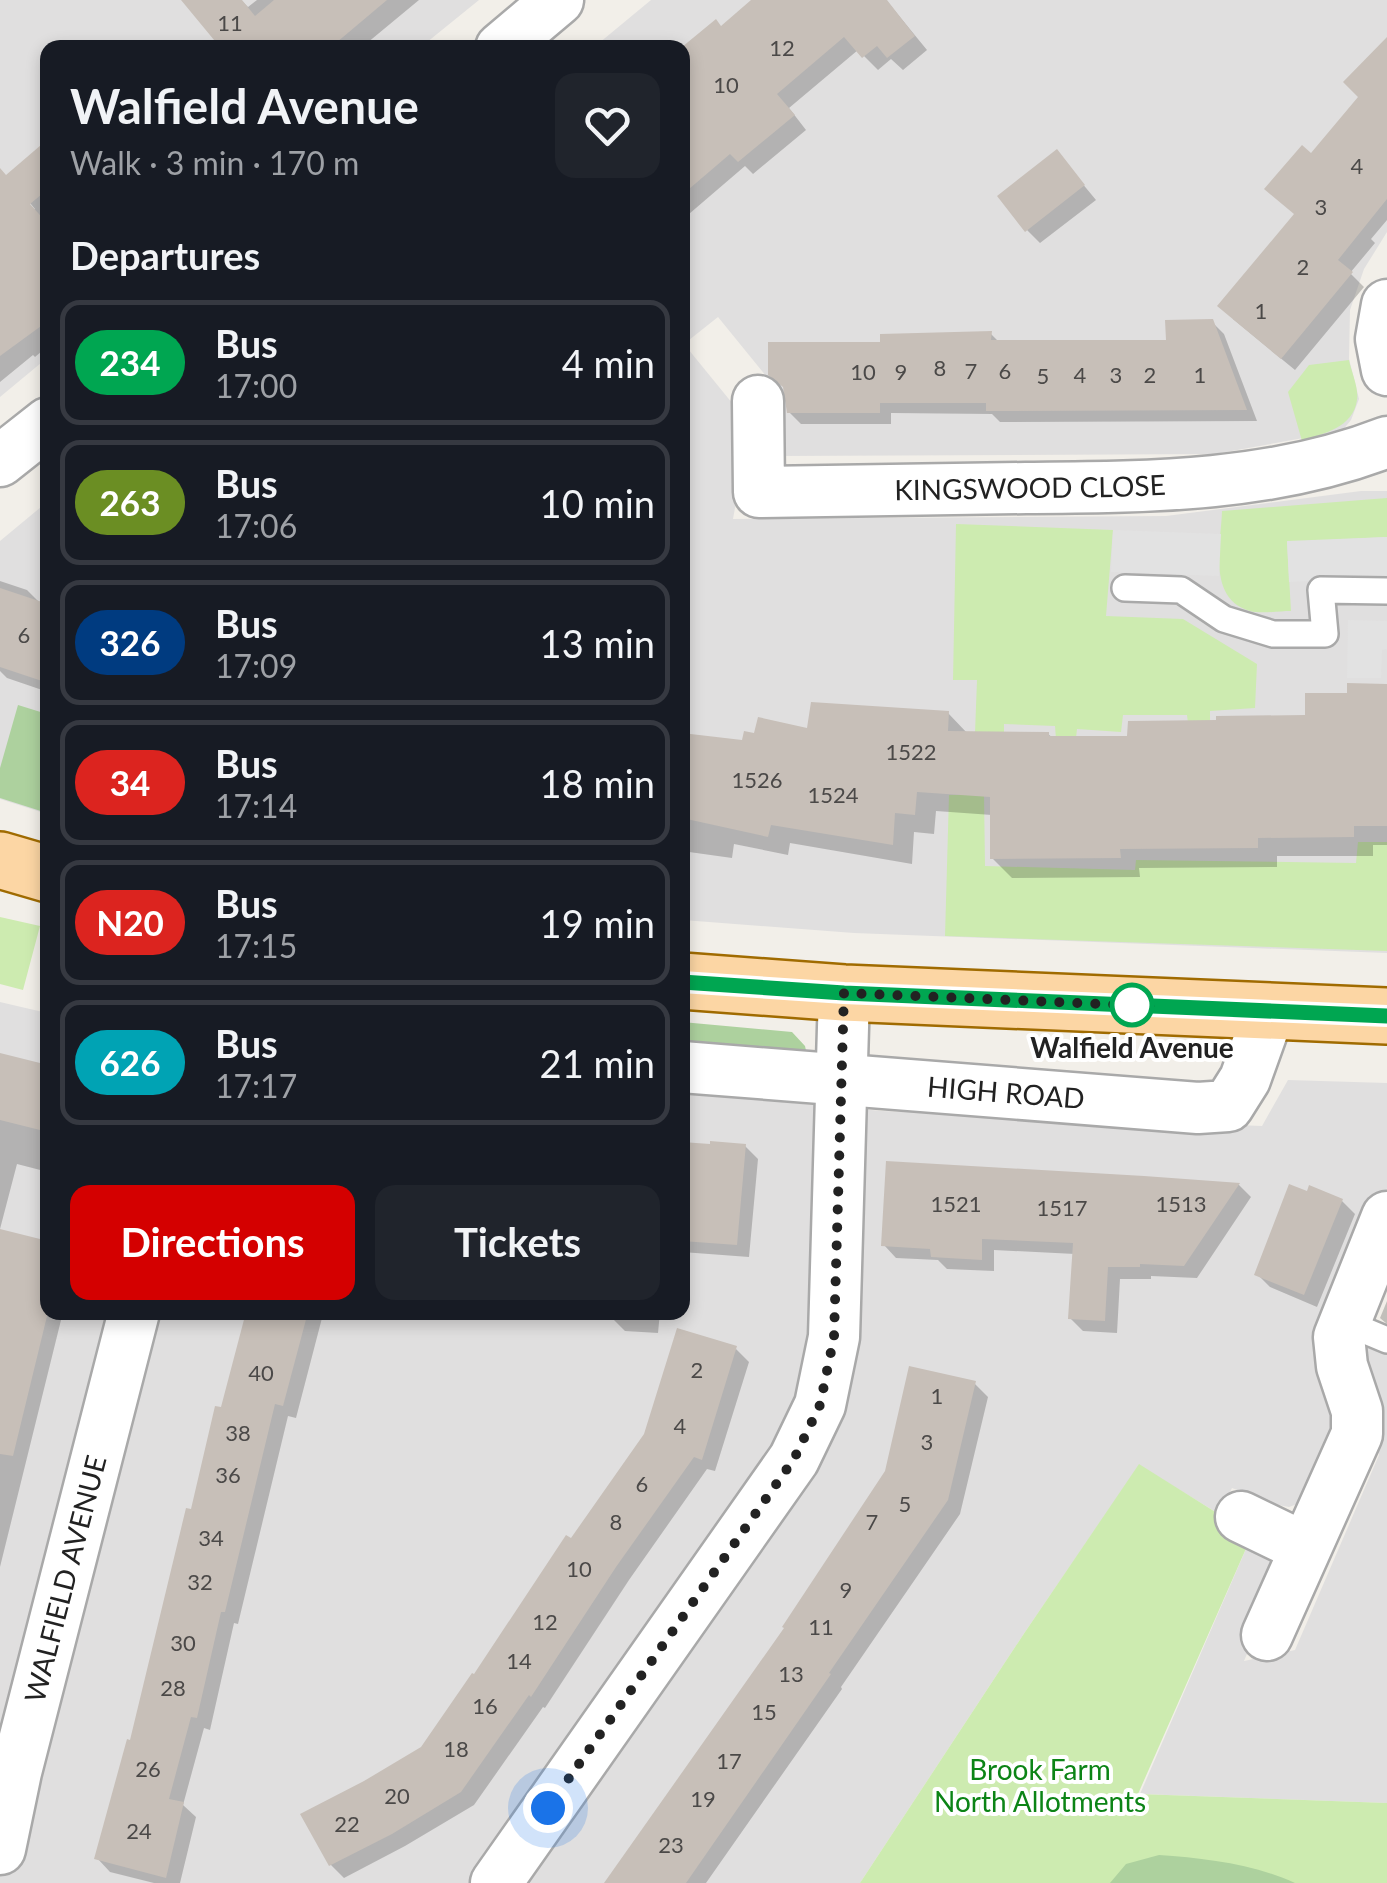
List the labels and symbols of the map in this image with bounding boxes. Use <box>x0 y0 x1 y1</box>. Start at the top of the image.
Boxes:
house number: 11 <box>217 9 243 36</box>
house number: 12 <box>769 34 795 61</box>
house number: 10 <box>713 71 739 98</box>
house number: 4 <box>1351 152 1364 179</box>
house number: 3 <box>1315 193 1327 220</box>
house number: 2 <box>1297 253 1309 280</box>
house number: 1 <box>1255 297 1267 324</box>
house number: 8 <box>934 354 946 381</box>
house number: 7 <box>965 357 977 384</box>
house number: 6 <box>999 357 1011 384</box>
house number: 10 <box>850 358 876 385</box>
house number: 9 <box>895 358 907 385</box>
house number: 4 <box>1074 361 1087 388</box>
house number: 3 <box>1110 361 1122 388</box>
house number: 2 <box>1144 361 1156 388</box>
house number: 1 <box>1194 361 1206 388</box>
house number: 5 <box>1037 362 1049 389</box>
street label: KINGSWOOD CLOSE <box>894 467 1166 506</box>
house number: 6 <box>18 621 30 648</box>
house number: 1522 <box>885 738 937 765</box>
house number: 1526 <box>731 766 783 793</box>
house number: 1524 <box>807 781 859 808</box>
marker: Walfield Avenue <box>1111 984 1153 1026</box>
place label: Walfield Avenue <box>1030 1030 1234 1064</box>
street label: HIGH ROAD <box>926 1069 1086 1115</box>
house number: 1521 <box>930 1190 982 1217</box>
house number: 1513 <box>1155 1190 1207 1217</box>
house number: 1517 <box>1036 1194 1088 1221</box>
house number: 2 <box>691 1356 703 1383</box>
house number: 40 <box>248 1359 274 1386</box>
house number: 1 <box>931 1382 943 1409</box>
house number: 4 <box>674 1412 687 1439</box>
house number: 38 <box>225 1419 251 1446</box>
house number: 3 <box>921 1428 933 1455</box>
street label: WALFIELD AVENUE <box>17 1452 113 1706</box>
house number: 36 <box>215 1461 241 1488</box>
house number: 6 <box>636 1470 648 1497</box>
house number: 5 <box>899 1490 911 1517</box>
house number: 8 <box>610 1508 622 1535</box>
house number: 7 <box>866 1508 878 1535</box>
house number: 34 <box>198 1524 224 1551</box>
house number: 10 <box>566 1555 592 1582</box>
house number: 32 <box>187 1568 213 1595</box>
house number: 9 <box>840 1576 852 1603</box>
house number: 12 <box>532 1608 558 1635</box>
house number: 11 <box>808 1613 834 1640</box>
house number: 30 <box>170 1629 196 1656</box>
house number: 14 <box>506 1647 532 1674</box>
house number: 13 <box>778 1660 804 1687</box>
house number: 28 <box>160 1674 186 1701</box>
house number: 16 <box>472 1692 498 1719</box>
house number: 15 <box>751 1698 777 1725</box>
house number: 18 <box>443 1735 469 1762</box>
house number: 17 <box>716 1747 742 1774</box>
park label: Brook Farm North Allotments <box>934 1752 1146 1818</box>
house number: 26 <box>135 1755 161 1782</box>
house number: 20 <box>384 1782 410 1809</box>
your location <box>523 1783 573 1833</box>
house number: 19 <box>690 1785 716 1812</box>
house number: 22 <box>334 1810 360 1837</box>
house number: 24 <box>126 1817 152 1844</box>
house number: 23 <box>658 1831 684 1858</box>

